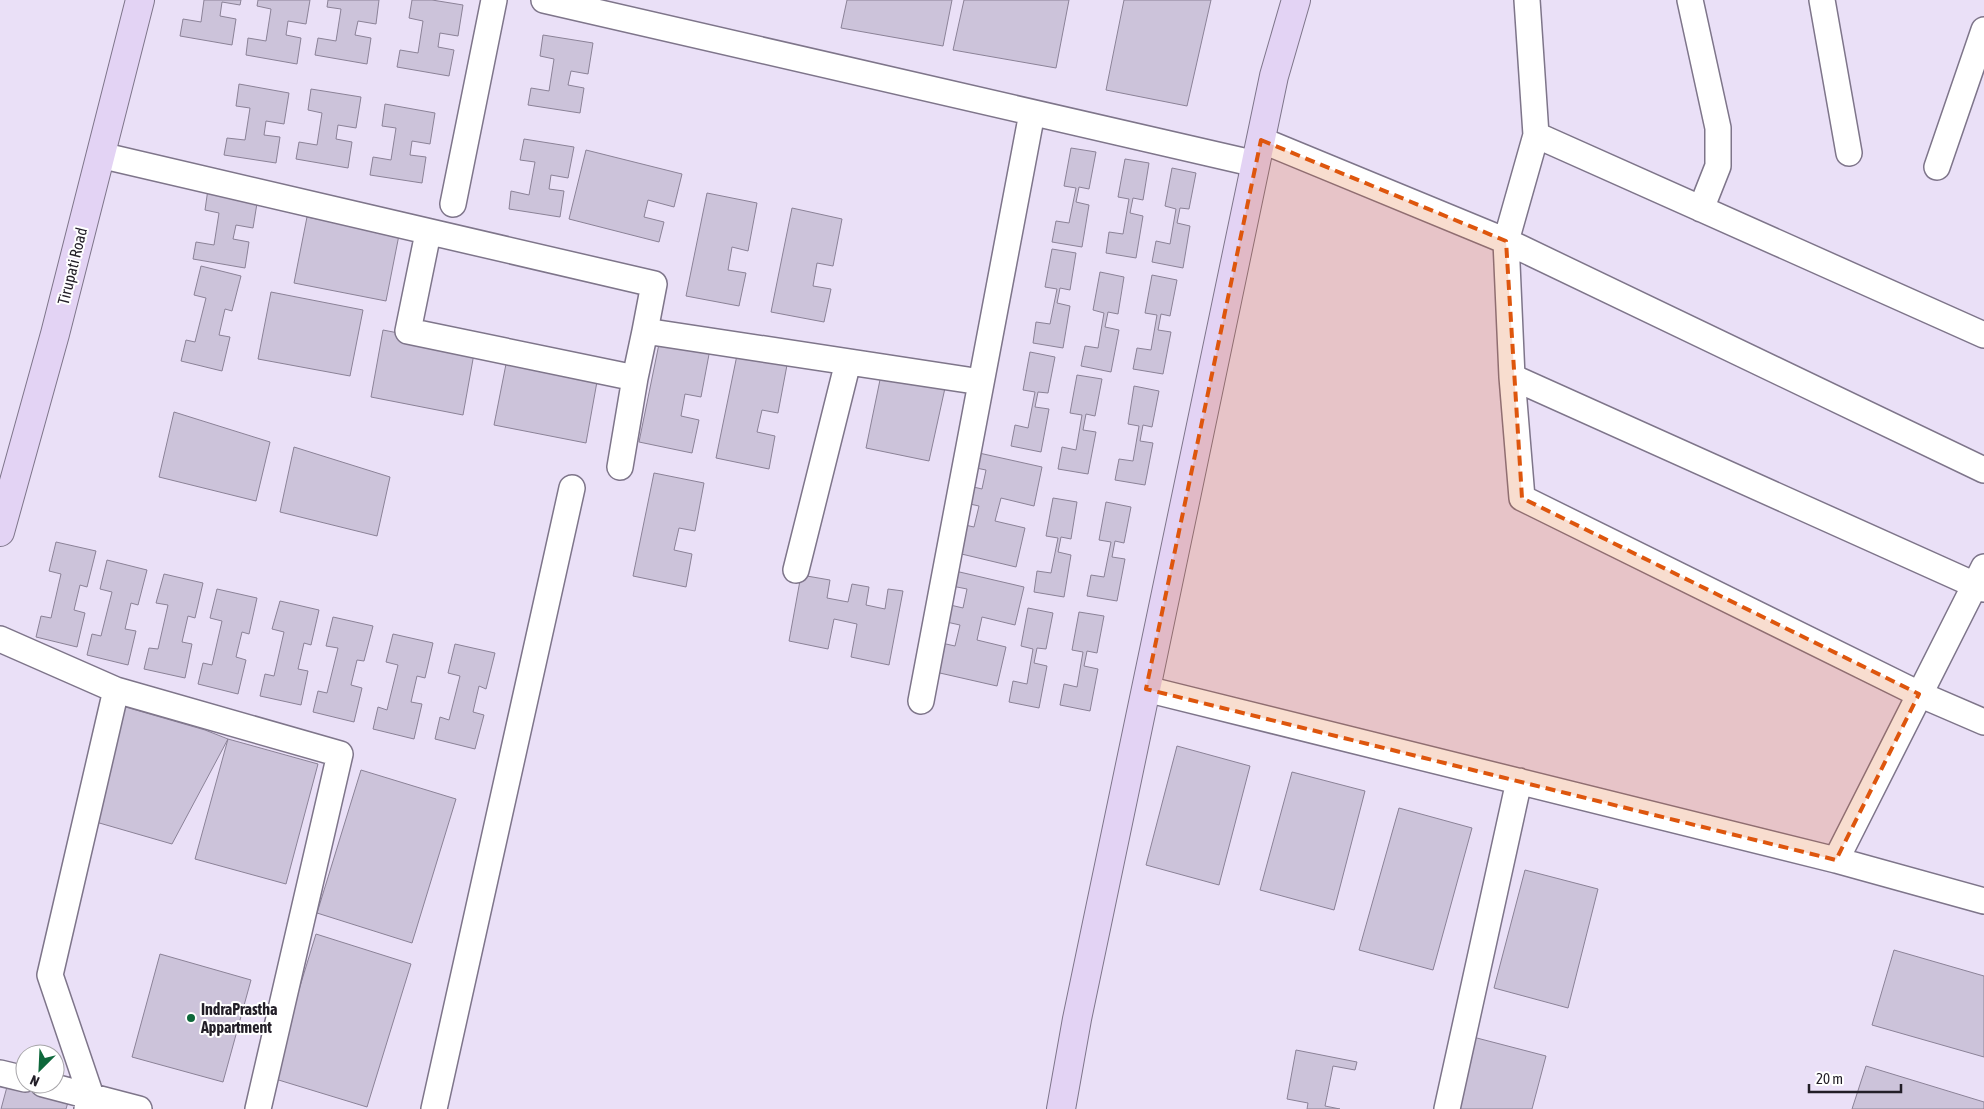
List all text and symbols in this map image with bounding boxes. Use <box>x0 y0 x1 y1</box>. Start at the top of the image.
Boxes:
street label: Tirupati Road <box>54 226 91 307</box>
place label: IndraPrastha Appartment <box>200 1000 277 1036</box>
marker: IndraPrastha Appartment <box>185 1012 197 1024</box>
north arrow <box>15 1044 65 1094</box>
scale bar <box>1809 1062 1902 1094</box>
text: 20 m <box>1816 1070 1843 1087</box>
text: N <box>28 1072 42 1090</box>

